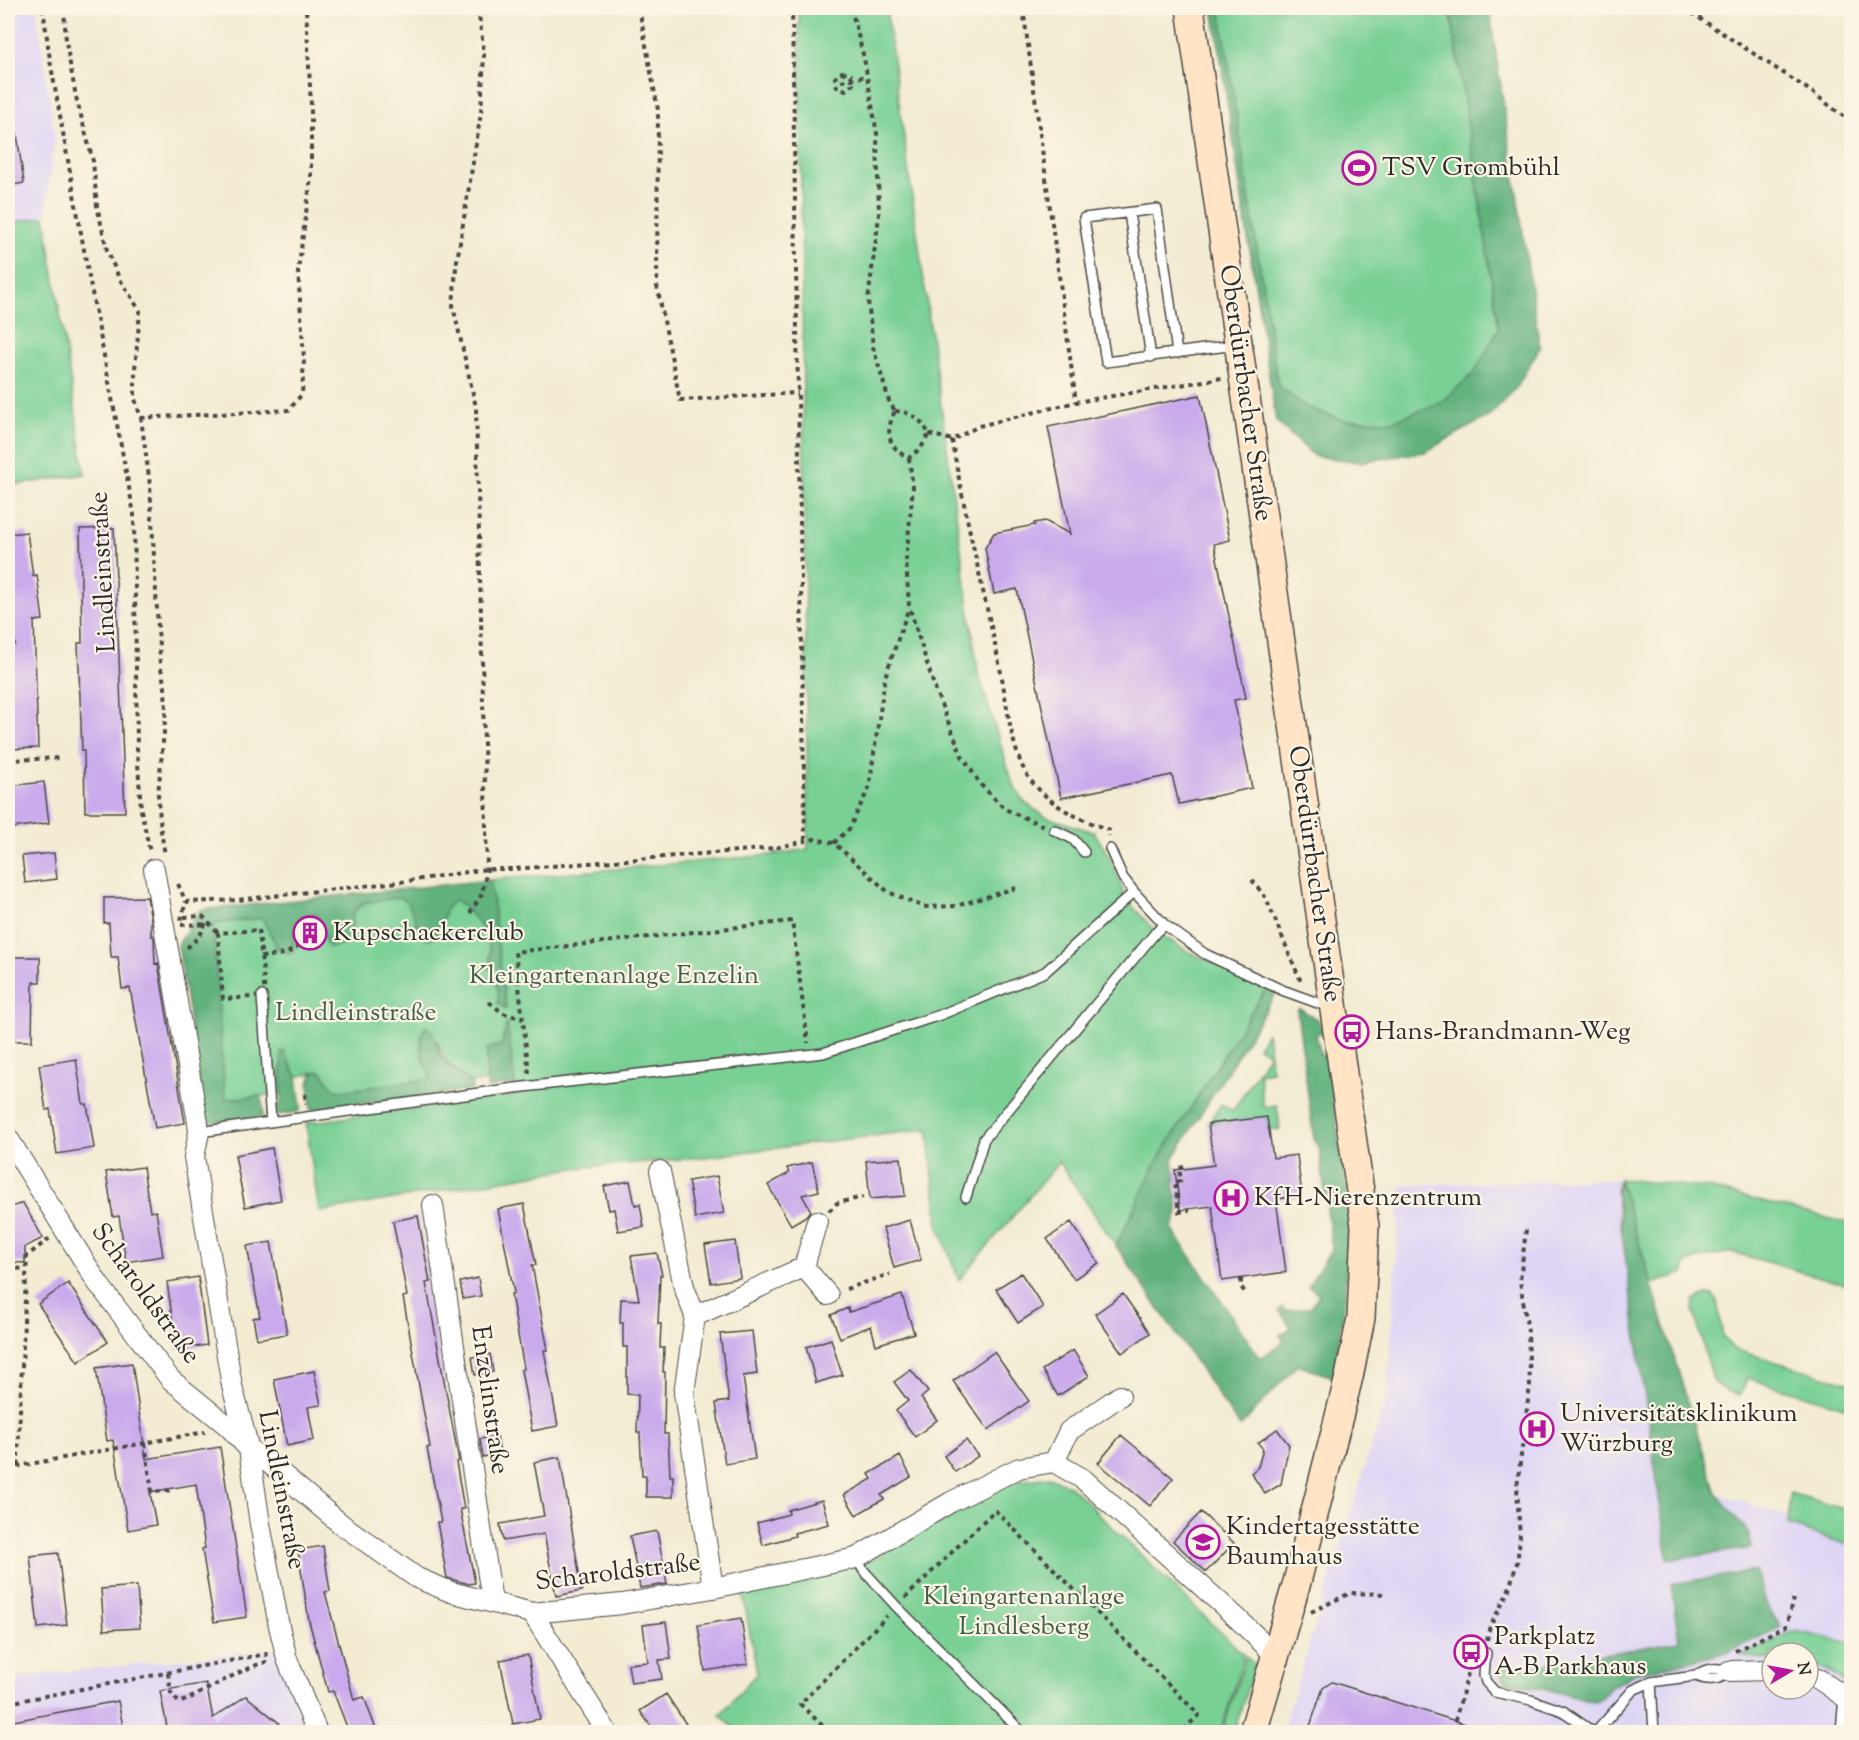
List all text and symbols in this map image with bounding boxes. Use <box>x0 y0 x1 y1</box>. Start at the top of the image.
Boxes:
sports icon: TSV Grombühl <box>1341 150 1377 186</box>
place label: TSV Grombühl <box>1382 150 1560 187</box>
street label: Oberdürrbacher Straße <box>1209 262 1281 524</box>
street label: Lindleinstraße <box>81 490 127 654</box>
street label: Oberdürrbacher Straße <box>1278 743 1350 1005</box>
building icon: Kupschackerclub <box>292 915 328 951</box>
place label: Kupschackerclub <box>333 915 524 952</box>
park label: Kleingartenanlage Enzelin <box>469 958 759 995</box>
park label: Lindleinstraße <box>275 995 437 1032</box>
bus stop icon: Hans-Brandmann-Weg <box>1334 1014 1370 1050</box>
place label: Hans-Brandmann-Weg <box>1375 1014 1631 1051</box>
hospital icon: KfH-Nierenzentrum <box>1213 1180 1249 1216</box>
place label: KfH-Nierenzentrum <box>1254 1180 1482 1217</box>
street label: Scharoldstraße <box>81 1216 209 1372</box>
street label: Enzelinstraße <box>460 1323 518 1477</box>
place label: Universitätsklinikum Würzburg <box>1560 1396 1797 1463</box>
street label: Lindleinstraße <box>247 1407 315 1573</box>
hospital icon: Universitätsklinikum Würzburg <box>1519 1411 1555 1447</box>
place label: Kindertagesstätte Baumhaus <box>1226 1509 1420 1576</box>
school or university icon: Kindertagesstätte Baumhaus <box>1185 1524 1221 1560</box>
street label: Scharoldstraße <box>533 1545 703 1601</box>
park label: Kleingartenanlage Lindlesberg <box>923 1579 1125 1646</box>
place label: Parkplatz A-B Parkhaus <box>1494 1619 1646 1686</box>
bus stop icon: Parkplatz A-B Parkhaus <box>1453 1634 1489 1670</box>
north arrow <box>1760 1641 1820 1701</box>
text: N <box>1790 1661 1815 1677</box>

